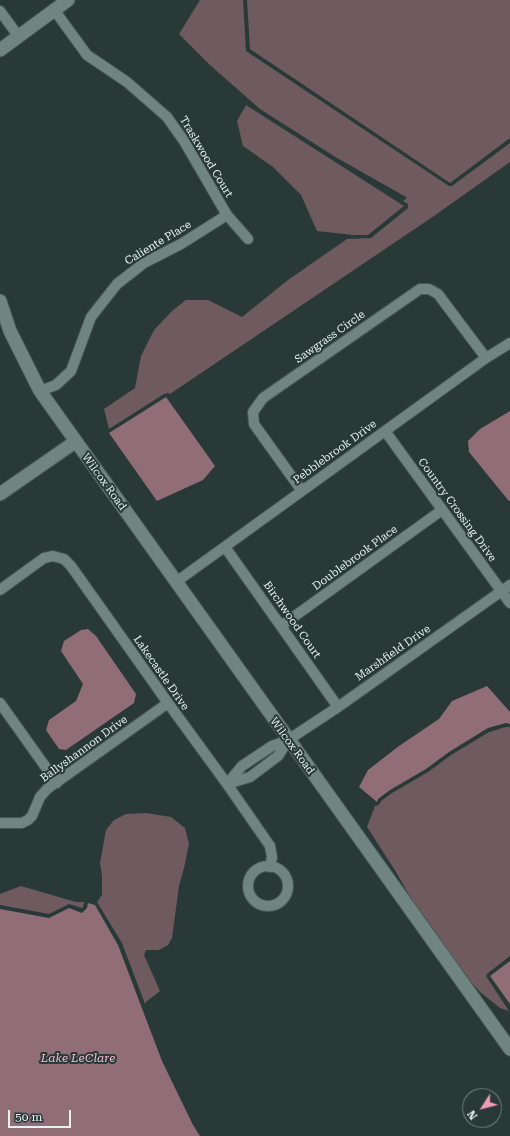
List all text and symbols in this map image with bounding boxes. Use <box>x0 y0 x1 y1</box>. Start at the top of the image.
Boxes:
street label: Traskwood Court <box>177 114 235 200</box>
street label: Caliente Place <box>122 218 194 268</box>
street label: Sawgrass Circle <box>292 308 368 366</box>
street label: Pebblebrook Drive <box>291 417 379 487</box>
street label: Wilcox Road <box>79 451 129 513</box>
street label: Country Crossing Drive <box>415 456 499 564</box>
street label: Doublebrook Place <box>310 523 400 593</box>
street label: Birchwood Court <box>260 579 324 661</box>
street label: Marshfield Drive <box>353 622 433 684</box>
street label: Lakecastle Drive <box>130 633 192 713</box>
street label: Ballyshannon Drive <box>38 713 130 785</box>
street label: Wilcox Road <box>267 715 317 777</box>
water label: Lake LeClare <box>41 1051 115 1065</box>
north arrow <box>462 1088 502 1128</box>
scale bar <box>10 1102 73 1128</box>
text: N <box>465 1108 480 1122</box>
text: 50 m <box>15 1110 42 1124</box>

